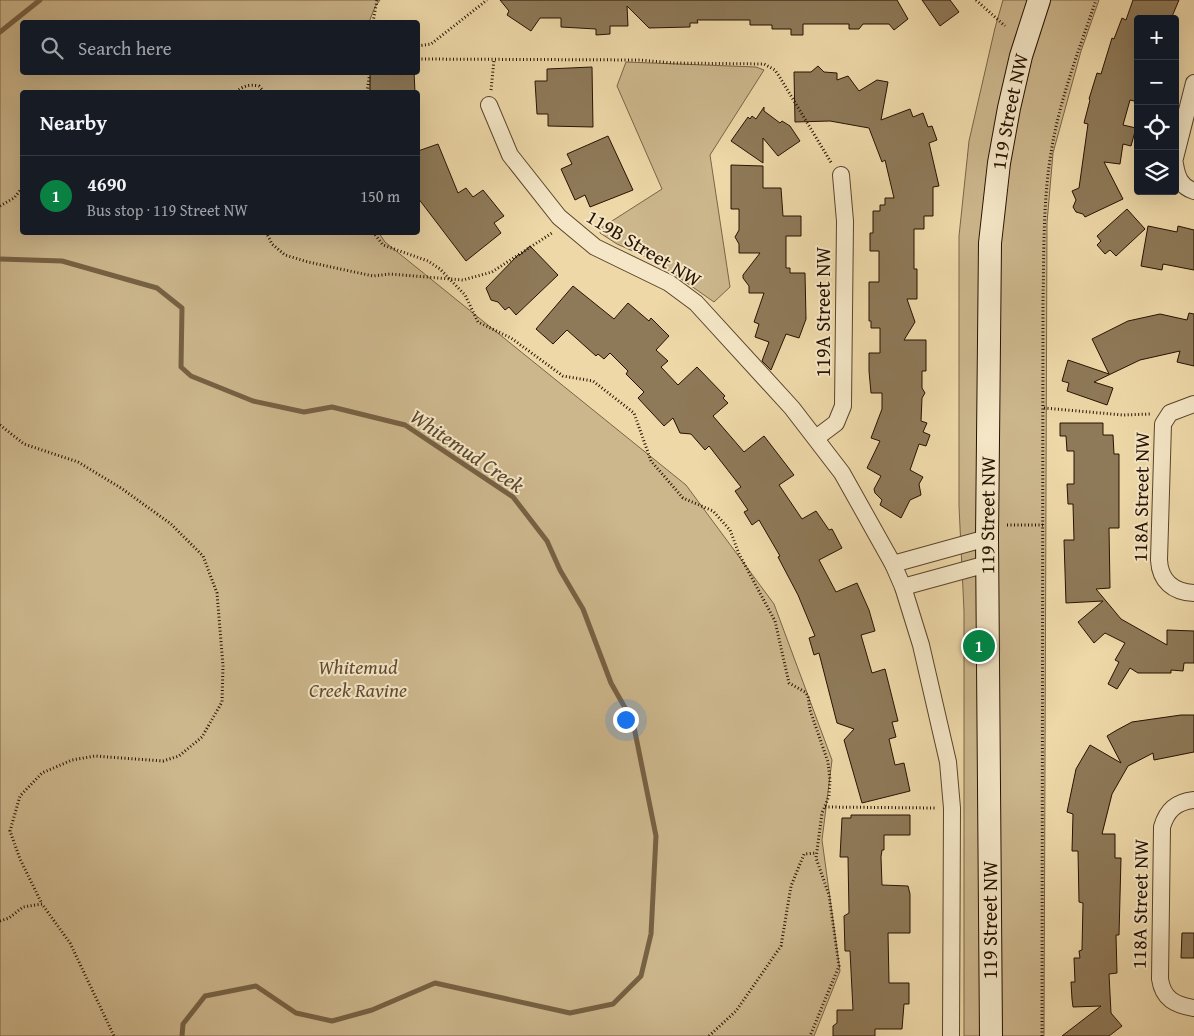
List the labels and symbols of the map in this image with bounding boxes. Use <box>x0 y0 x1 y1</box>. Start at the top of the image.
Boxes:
street label: 119 Street NW <box>983 50 1035 171</box>
street label: 119B Street NW <box>581 202 707 293</box>
street label: 119A Street NW <box>808 247 837 377</box>
water label: Whitemud Creek <box>404 401 531 501</box>
street label: 118A Street NW <box>1125 431 1156 562</box>
street label: 119 Street NW <box>972 456 1002 574</box>
pin: 1 <box>963 627 995 665</box>
park label: Whitemud Creek Ravine <box>309 652 407 704</box>
your location <box>613 707 639 733</box>
street label: 118A Street NW <box>1124 838 1155 969</box>
street label: 119 Street NW <box>975 861 1004 979</box>

